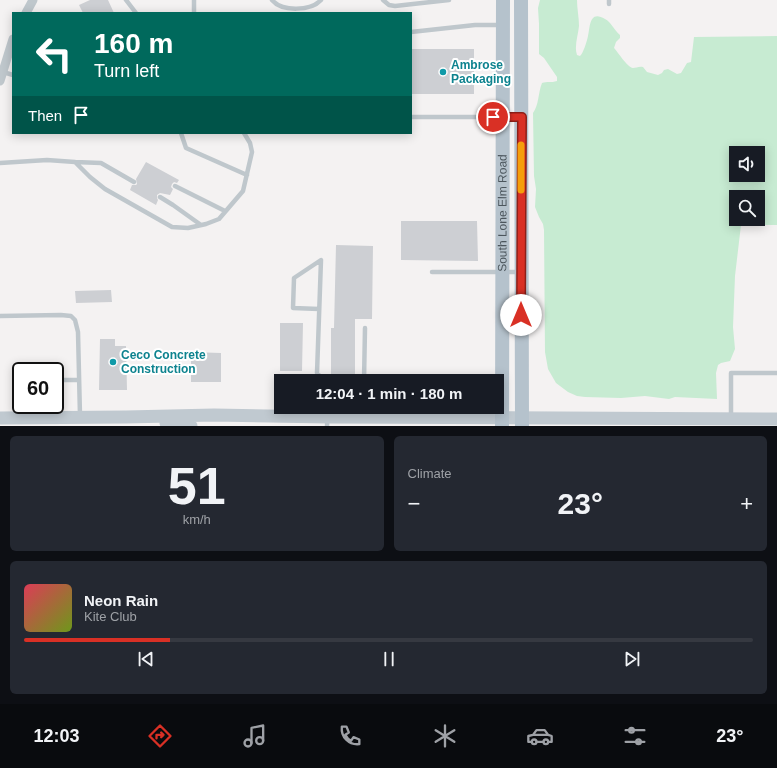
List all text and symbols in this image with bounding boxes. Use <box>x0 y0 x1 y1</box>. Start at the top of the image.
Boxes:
icon: left <box>28 28 80 80</box>
text: 160 m <box>94 28 173 59</box>
place label: Ambrose Packaging <box>451 58 511 86</box>
text: Turn left <box>94 61 159 81</box>
marker: Ambrose Packaging <box>438 67 448 77</box>
pin <box>476 100 510 134</box>
icon: arrive <box>70 104 92 126</box>
icon: arrive <box>482 106 504 128</box>
text: Then <box>28 107 62 124</box>
map controls <box>729 146 765 226</box>
button: sound <box>729 146 765 182</box>
street label: South Lone Elm Road <box>495 154 510 272</box>
button: search <box>729 190 765 226</box>
position arrow <box>500 294 542 336</box>
place label: Ceco Concrete Construction <box>121 348 206 376</box>
marker: Ceco Concrete Construction <box>108 357 118 367</box>
speed limit sign: 60 <box>12 362 64 414</box>
text: 12:04 · 1 min · 180 m <box>316 385 462 402</box>
text: 51 <box>168 457 226 515</box>
text: Climate <box>408 466 452 481</box>
text: 23° <box>558 487 603 520</box>
text: − <box>408 491 420 516</box>
text: + <box>740 491 753 516</box>
text: km/h <box>183 512 211 527</box>
text: Neon Rain <box>84 592 158 609</box>
text: Kite Club <box>84 609 137 624</box>
icon: previous <box>135 648 157 670</box>
icon: pause <box>378 648 400 670</box>
icon: next <box>621 648 643 670</box>
icon: directions <box>146 722 174 750</box>
icon: music <box>241 722 269 750</box>
icon: phone <box>336 722 364 750</box>
icon: climate <box>431 722 459 750</box>
icon: car <box>526 722 554 750</box>
icon: filters <box>621 722 649 750</box>
text: 12:03 <box>33 726 80 746</box>
text: 23° <box>716 726 743 746</box>

